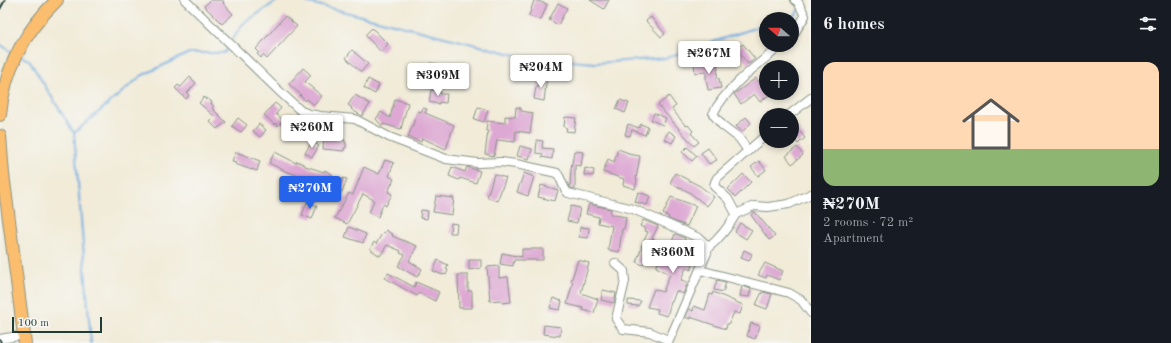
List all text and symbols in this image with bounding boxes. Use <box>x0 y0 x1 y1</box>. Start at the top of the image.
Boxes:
north arrow <box>759 12 799 52</box>
map controls <box>759 12 799 148</box>
icon: filters <box>1137 13 1159 35</box>
text: 6 homes <box>823 16 885 33</box>
pin: ₦267M <box>681 41 737 75</box>
text: ₦267M <box>687 47 731 60</box>
pin: ₦204M <box>513 55 569 89</box>
button: + <box>759 60 799 100</box>
text: ₦204M <box>519 61 563 74</box>
pin: ₦309M <box>410 63 466 97</box>
text: ₦309M <box>416 69 460 82</box>
icon: home <box>955 88 1027 160</box>
button: − <box>759 108 799 148</box>
pin: ₦260M <box>284 115 340 149</box>
text: ₦260M <box>290 121 334 134</box>
pin: ₦270M <box>282 176 338 210</box>
text: ₦270M <box>288 182 332 195</box>
text: ₦270M <box>823 196 880 213</box>
text: 2 rooms · 72 m² <box>823 216 913 229</box>
text: Apartment <box>823 232 884 245</box>
pin: ₦360M <box>645 240 701 274</box>
text: ₦360M <box>651 246 695 259</box>
scale bar <box>12 315 102 334</box>
text: 100 m <box>18 318 49 329</box>

